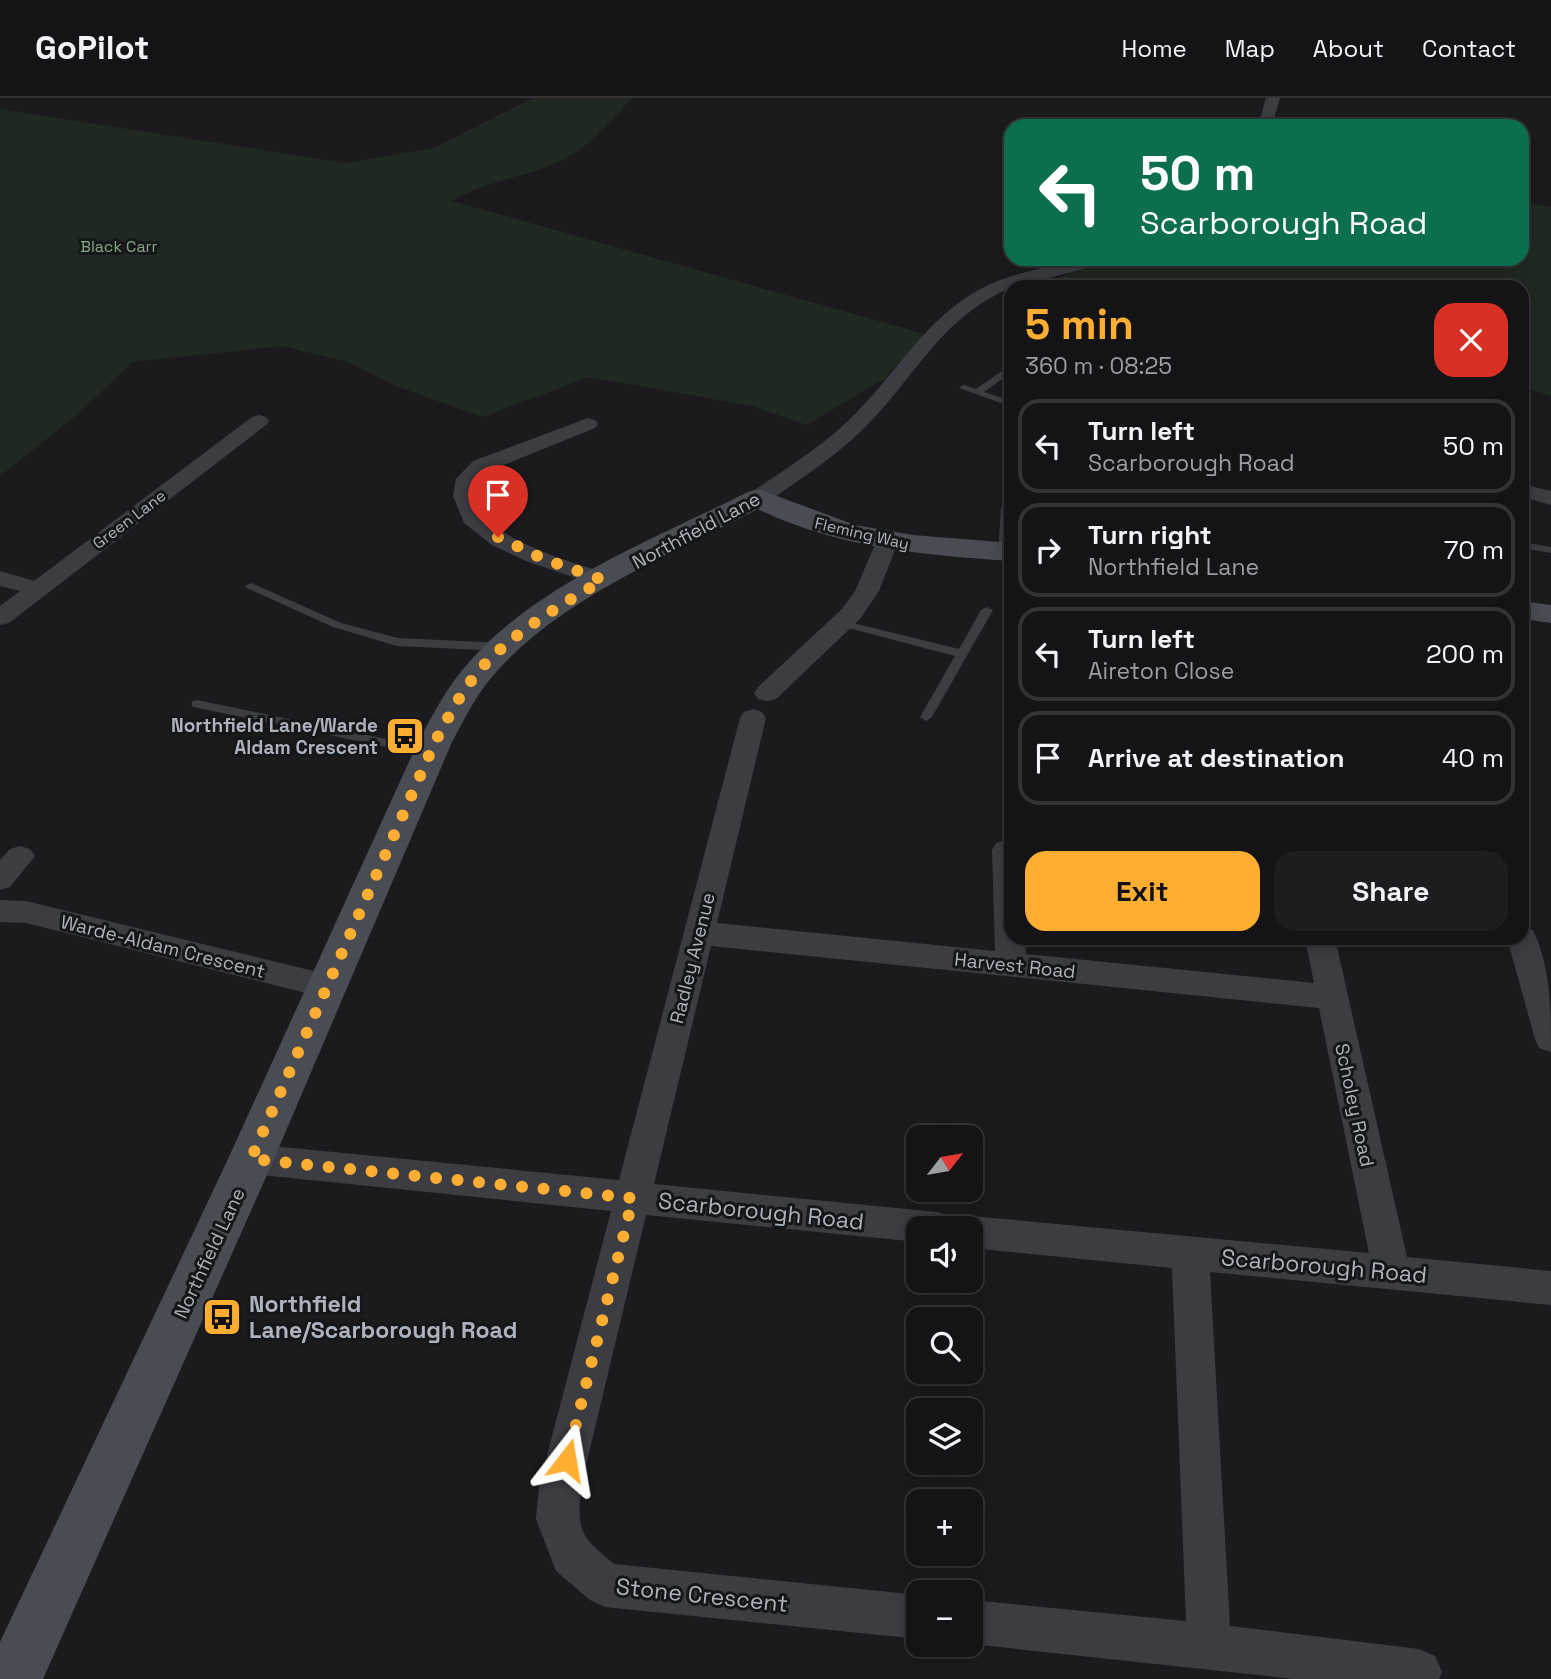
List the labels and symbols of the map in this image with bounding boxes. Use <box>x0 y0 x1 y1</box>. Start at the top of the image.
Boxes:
park label: Black Carr <box>80 236 158 257</box>
pin <box>468 465 528 537</box>
street label: Green Lane <box>88 485 170 554</box>
street label: Northfield Lane <box>628 486 765 575</box>
street label: Fleming Way <box>813 512 911 555</box>
place label: Northfield Lane/Warde Aldam Crescent <box>171 713 378 760</box>
bus stop icon: Northfield Lane/Warde Aldam Crescent <box>384 715 426 757</box>
street label: Radley Avenue <box>664 890 721 1026</box>
street label: Warde-Aldam Crescent <box>58 909 268 984</box>
street label: Harvest Road <box>953 947 1077 984</box>
street label: Scholey Road <box>1329 1041 1380 1169</box>
north arrow <box>906 1125 984 1202</box>
street label: Northfield Lane <box>168 1184 251 1323</box>
street label: Scarborough Road <box>657 1185 865 1237</box>
street label: Scarborough Road <box>1220 1242 1428 1290</box>
place label: Northfield Lane/Scarborough Road <box>249 1289 517 1345</box>
bus stop icon: Northfield Lane/Scarborough Road <box>201 1296 243 1338</box>
position arrow <box>530 1423 604 1497</box>
street label: Stone Crescent <box>615 1571 789 1619</box>

